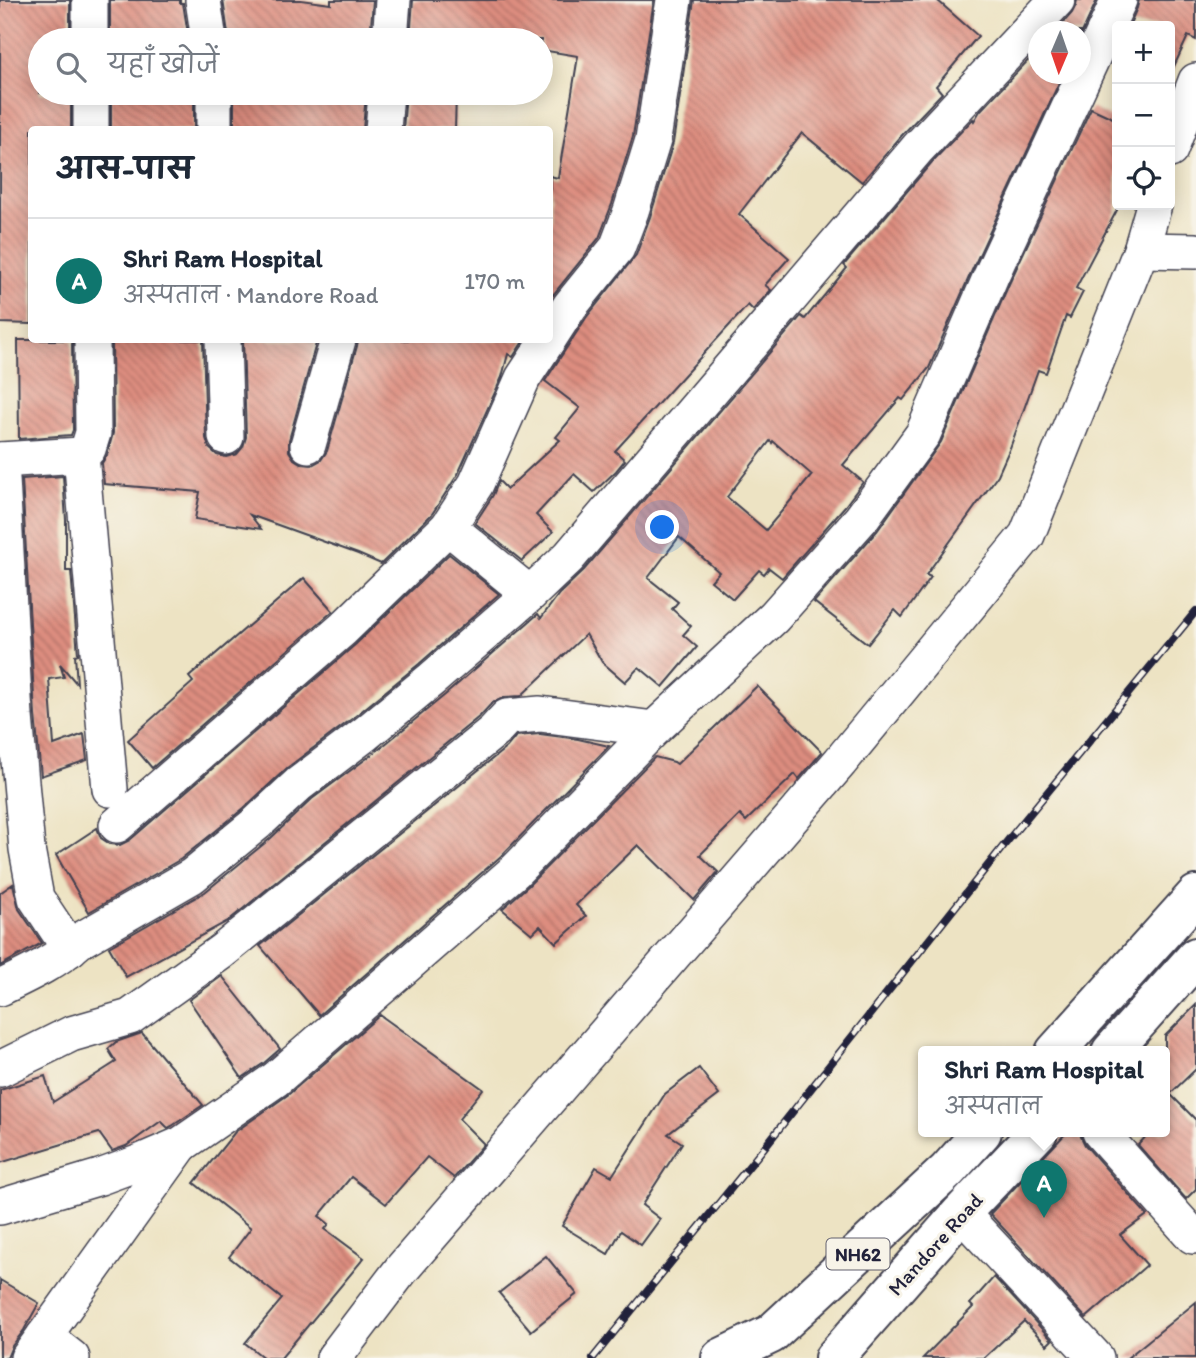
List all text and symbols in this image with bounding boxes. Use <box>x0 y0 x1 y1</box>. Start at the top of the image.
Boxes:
north arrow <box>1028 21 1091 84</box>
map controls <box>1112 21 1175 210</box>
button: + <box>1112 21 1175 84</box>
search box <box>28 28 553 105</box>
icon: search <box>52 48 90 86</box>
text: यहाँ खोजें <box>108 48 219 80</box>
button: − <box>1112 84 1175 147</box>
button: locate <box>1112 147 1175 210</box>
text: आस-पास <box>56 150 193 187</box>
text: Shri Ram Hospital <box>123 242 323 274</box>
text: A <box>72 267 86 295</box>
text: 170 m <box>464 267 525 295</box>
text: अस्पताल · Mandore Road <box>123 281 378 309</box>
your location <box>645 510 679 544</box>
popup <box>918 1046 1170 1137</box>
text: Shri Ram Hospital <box>944 1053 1144 1085</box>
text: अस्पताल <box>944 1092 1042 1120</box>
pin: A <box>1021 1160 1067 1218</box>
street label: Mandore Road <box>882 1187 988 1301</box>
road number: NH62 <box>826 1238 890 1270</box>

